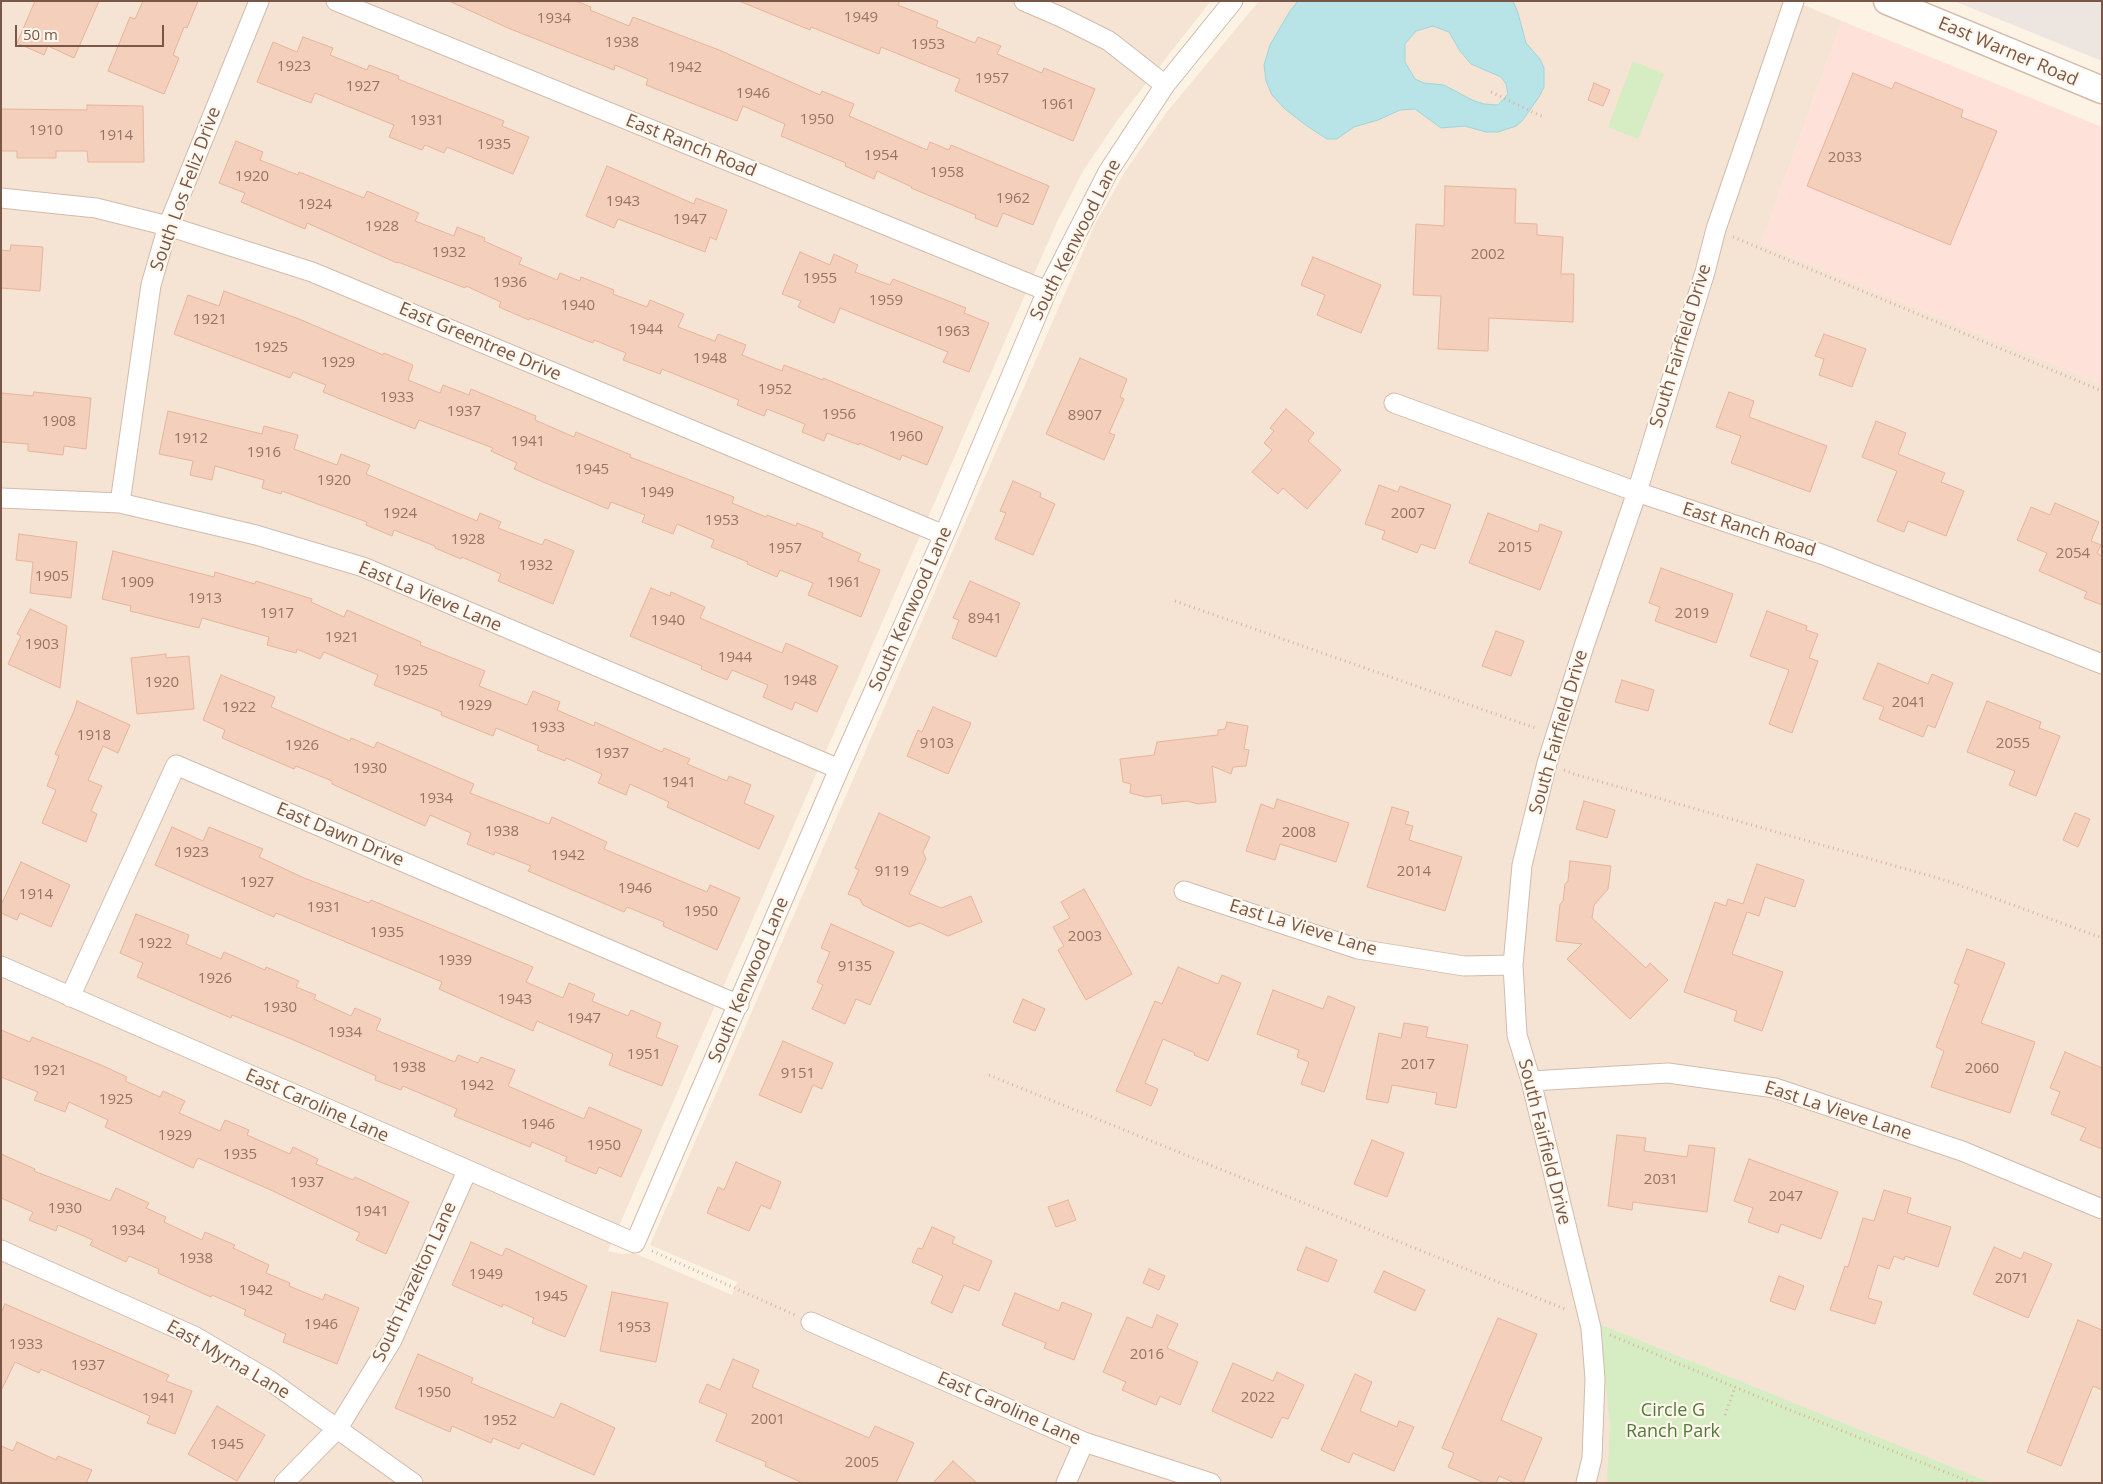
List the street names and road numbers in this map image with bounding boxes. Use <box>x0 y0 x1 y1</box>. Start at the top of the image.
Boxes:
street label: East Warner Road <box>1935 13 2081 91</box>
street label: South Los Feliz Drive <box>146 104 226 274</box>
street label: East Ranch Road <box>622 110 760 182</box>
street label: South Kenwood Lane <box>1026 156 1126 324</box>
street label: South Fairfield Drive <box>1646 262 1716 430</box>
street label: East Greentree Drive <box>396 298 564 386</box>
street label: East Ranch Road <box>1680 498 1818 562</box>
street label: South Kenwood Lane <box>865 523 957 695</box>
street label: East La Vieve Lane <box>355 557 505 637</box>
street label: South Fairfield Drive <box>1525 647 1593 817</box>
street label: East Dawn Drive <box>273 798 407 872</box>
street label: South Kenwood Lane <box>704 894 794 1066</box>
street label: East La Vieve Lane <box>1226 895 1380 961</box>
street label: South Fairfield Drive <box>1513 1057 1575 1227</box>
street label: East Caroline Lane <box>242 1065 392 1147</box>
street label: East La Vieve Lane <box>1762 1077 1914 1145</box>
street label: South Hazelton Lane <box>369 1199 461 1365</box>
street label: East Myrna Lane <box>163 1316 293 1404</box>
street label: East Caroline Lane <box>934 1368 1084 1450</box>

